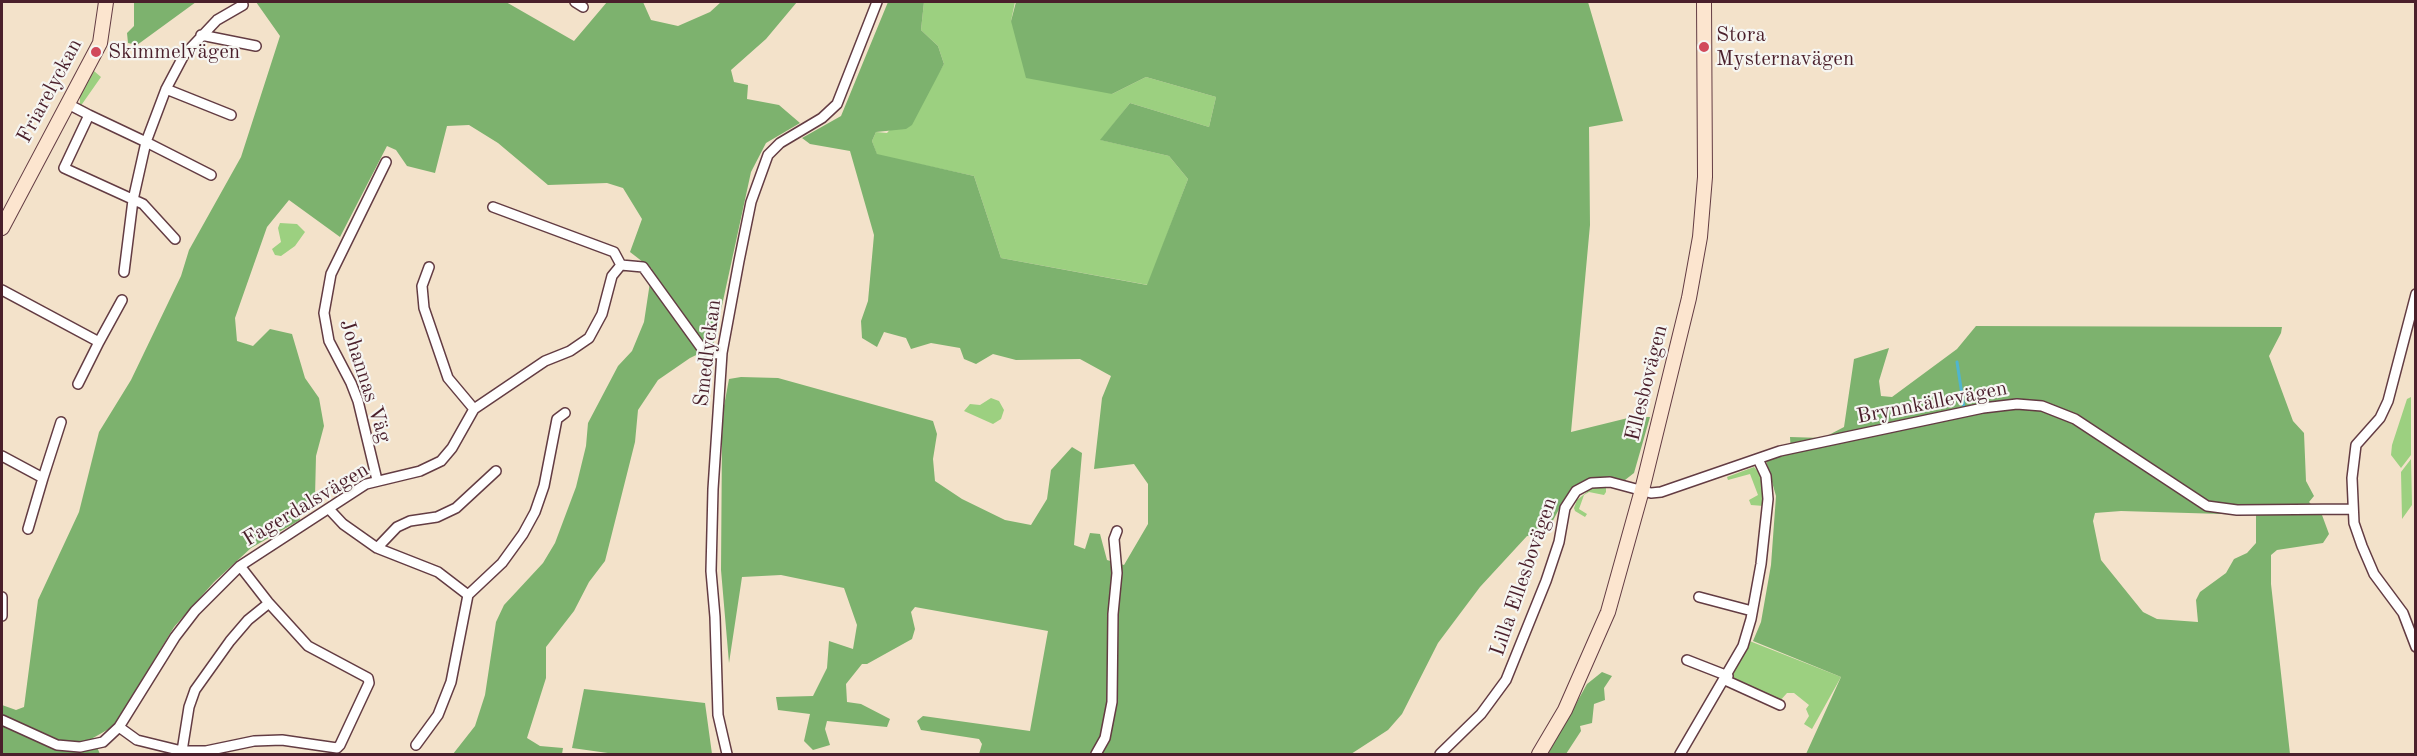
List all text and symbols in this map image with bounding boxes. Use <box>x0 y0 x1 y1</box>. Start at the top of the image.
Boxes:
place label: Stora Mysternavägen <box>1716 22 1854 72</box>
street label: Friarelyckan <box>12 34 88 148</box>
place label: Skimmelvägen <box>108 39 240 65</box>
marker: Stora Mysternavägen <box>1697 40 1711 54</box>
marker: Skimmelvägen <box>89 45 103 59</box>
street label: Smedlyckan <box>689 298 727 408</box>
street label: Johannas Väg <box>333 316 397 446</box>
street label: Ellesbovägen <box>1620 322 1674 444</box>
street label: Brynnkällevägen <box>1854 376 2010 430</box>
street label: Fagerdalsvägen <box>238 457 374 553</box>
street label: Lilla Ellesbovägen <box>1485 494 1563 660</box>

